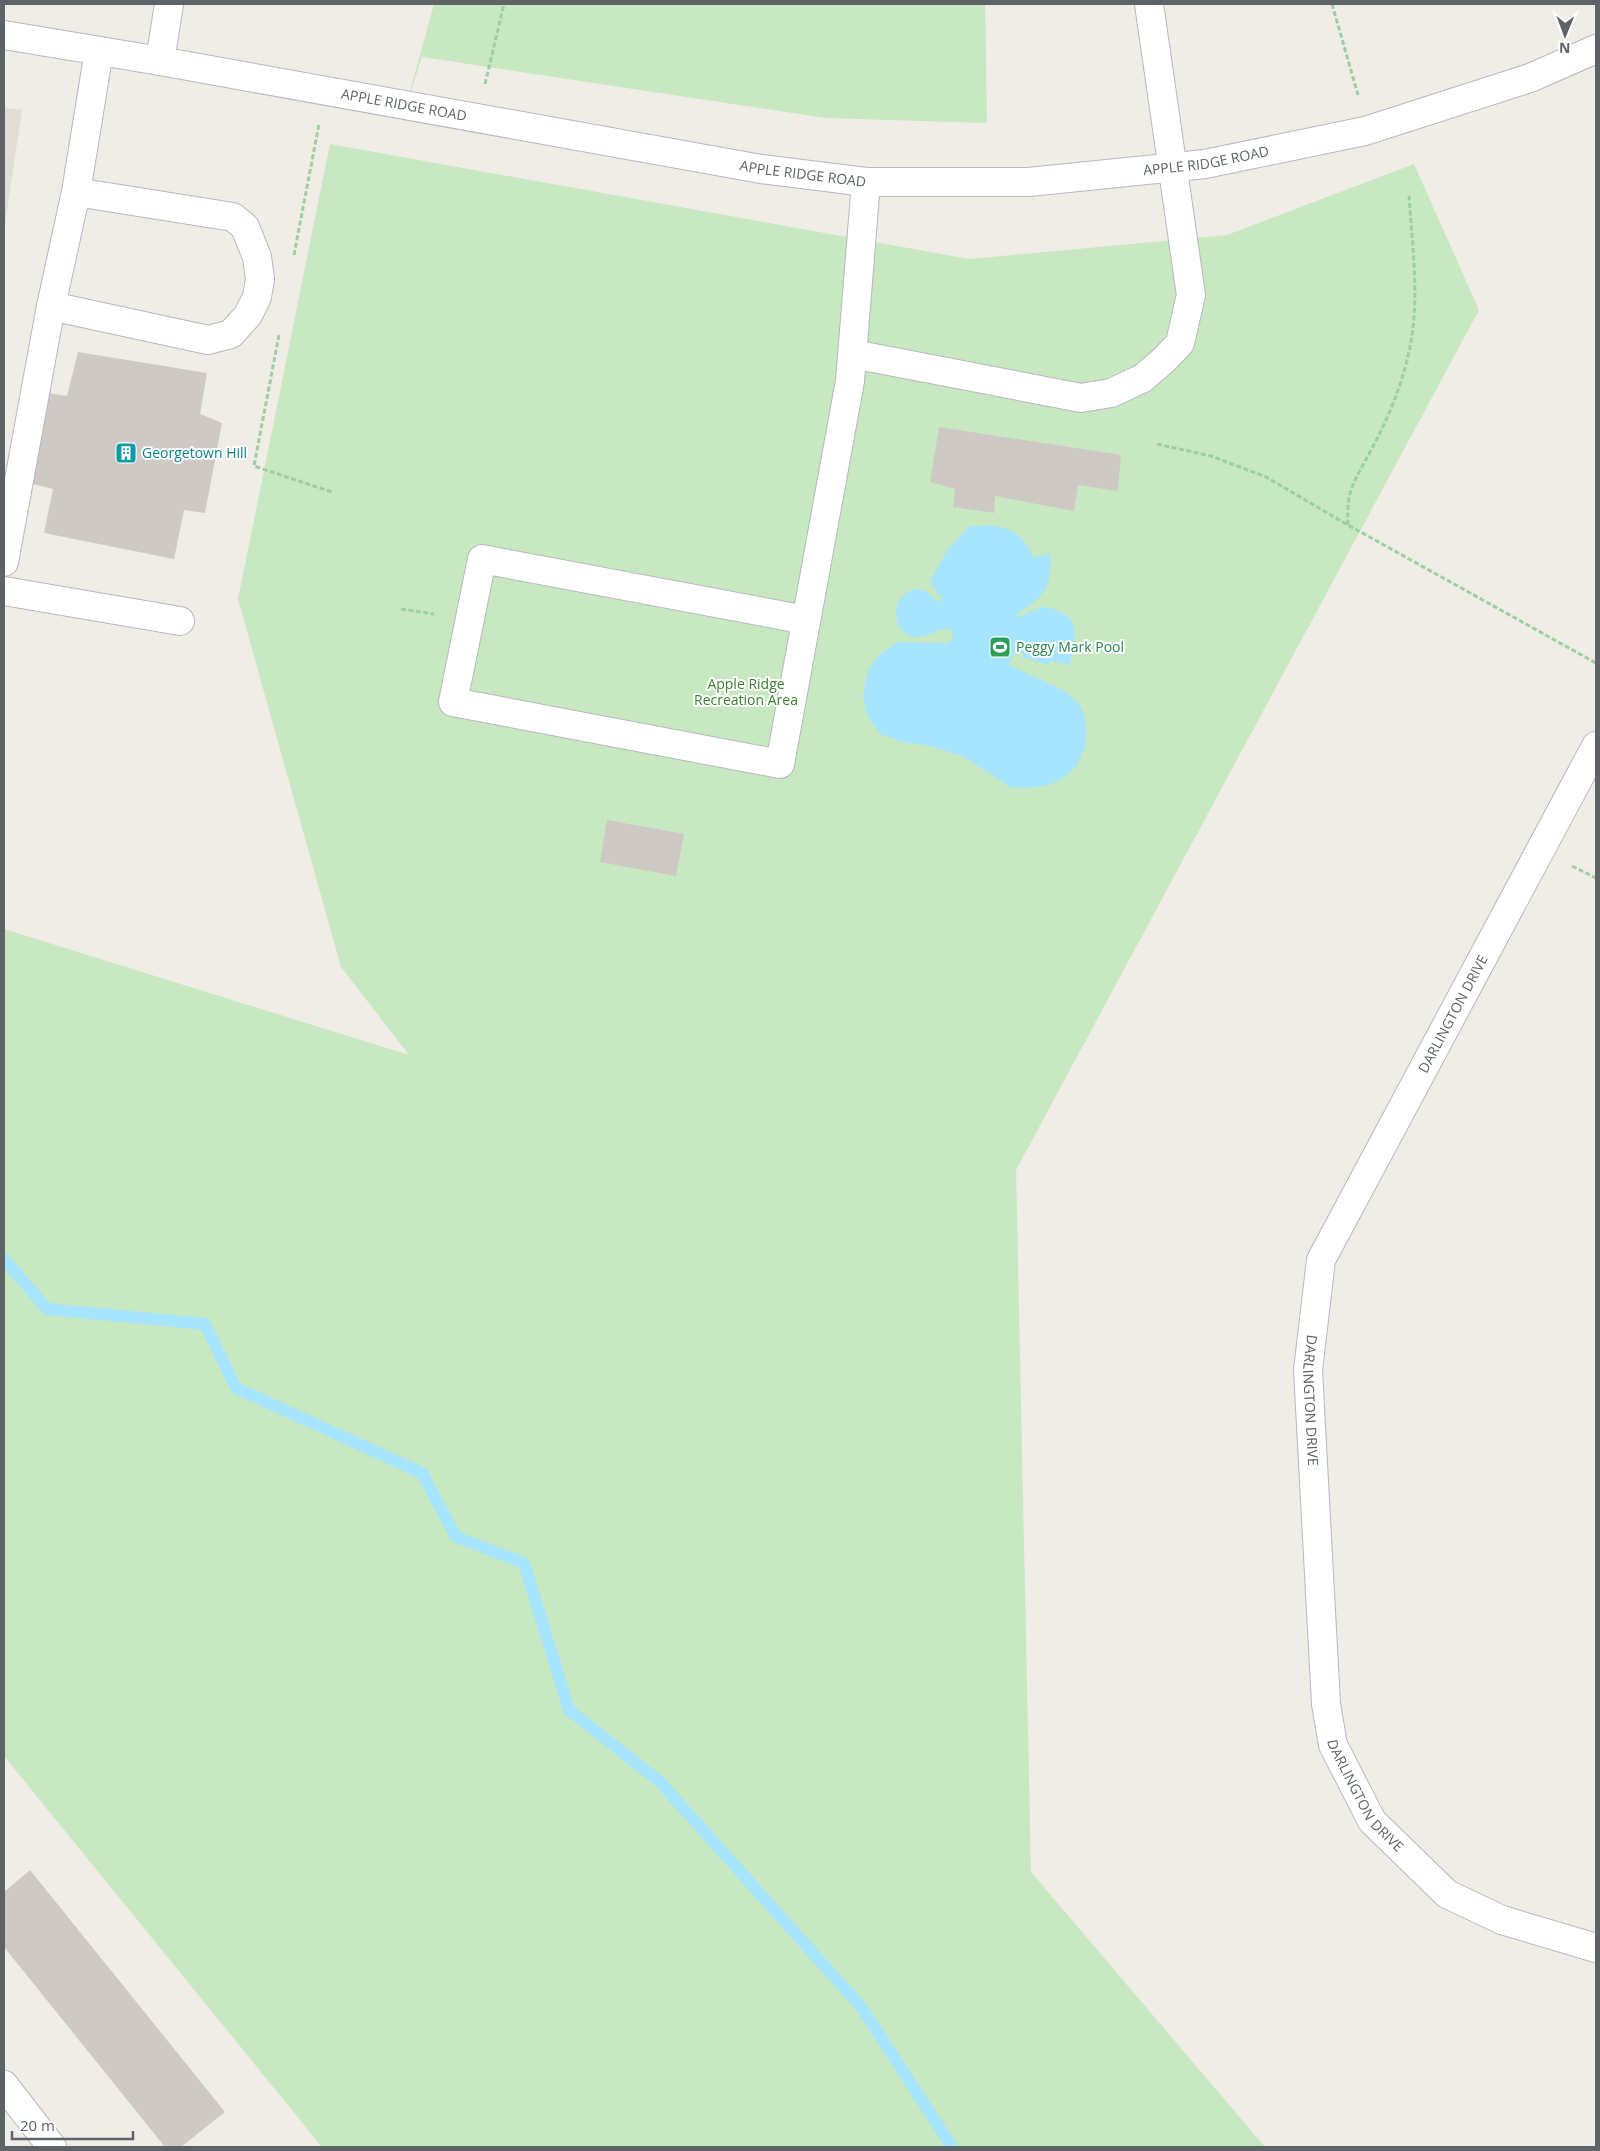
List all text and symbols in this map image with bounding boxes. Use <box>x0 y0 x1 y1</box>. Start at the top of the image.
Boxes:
north arrow <box>1540 10 1590 60</box>
text: N <box>1559 39 1571 58</box>
street label: APPLE RIDGE ROAD <box>340 84 468 125</box>
street label: APPLE RIDGE ROAD <box>1142 141 1271 179</box>
street label: APPLE RIDGE ROAD <box>738 155 867 191</box>
building icon: Georgetown Hill <box>114 441 138 465</box>
place label: Georgetown Hill <box>142 443 247 462</box>
sports icon: Peggy Mark Pool <box>988 635 1012 659</box>
place label: Peggy Mark Pool <box>1016 637 1124 656</box>
park label: Apple Ridge Recreation Area <box>694 674 798 709</box>
street label: DARLINGTON DRIVE <box>1413 951 1492 1076</box>
street label: DARLINGTON DRIVE <box>1299 1334 1323 1466</box>
street label: DARLINGTON DRIVE <box>1323 1738 1408 1856</box>
scale bar <box>12 2108 134 2140</box>
text: 20 m <box>20 2115 55 2135</box>

